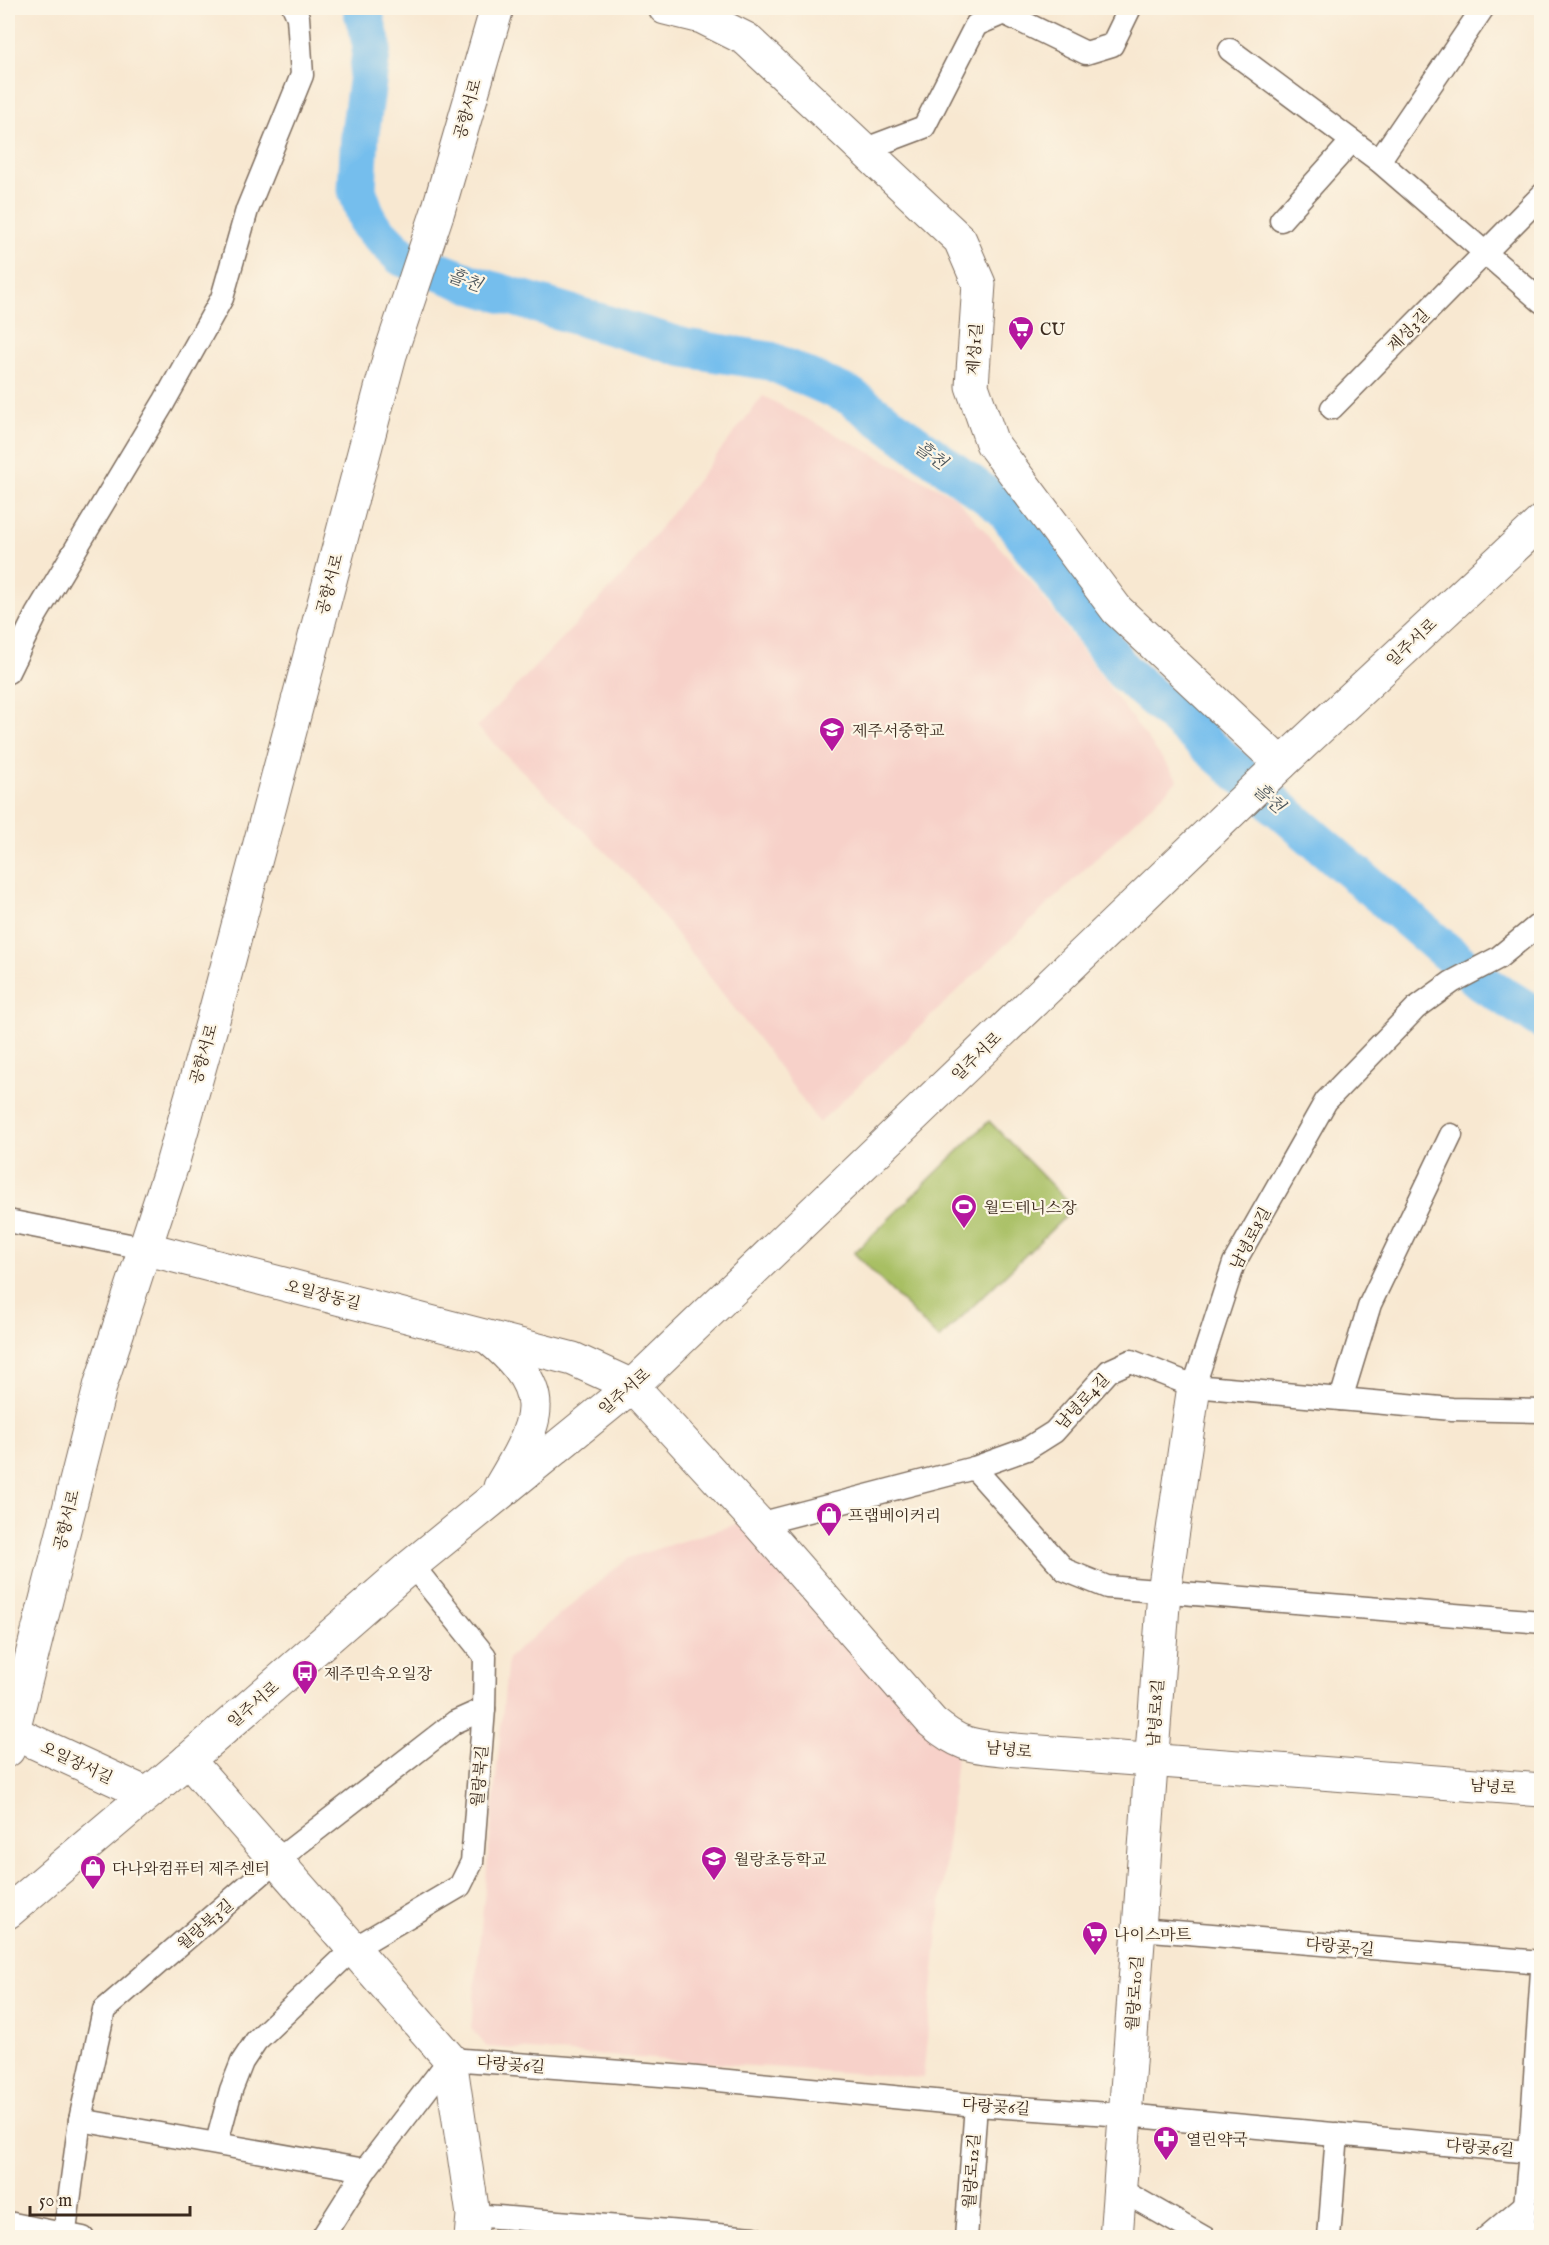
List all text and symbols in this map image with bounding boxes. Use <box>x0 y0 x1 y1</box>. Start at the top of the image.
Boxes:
street label: 공항서로 <box>451 77 487 142</box>
water label: 흘천 <box>444 265 486 299</box>
street label: 제성3길 <box>1384 306 1435 357</box>
supermarket icon: CU <box>1006 314 1036 352</box>
place label: CU <box>1040 321 1065 341</box>
street label: 제성1길 <box>964 322 988 376</box>
water label: 흘천 <box>909 437 952 477</box>
street label: 공항서로 <box>313 552 349 617</box>
street label: 일주서로 <box>1383 615 1442 672</box>
school or university icon: 제주서중학교 <box>817 715 847 753</box>
place label: 제주서중학교 <box>852 722 945 742</box>
water label: 흘천 <box>1247 779 1290 820</box>
street label: 공항서로 <box>187 1022 223 1087</box>
street label: 일주서로 <box>948 1028 1007 1086</box>
sports icon: 월드테니스장 <box>949 1192 979 1230</box>
place label: 월드테니스장 <box>984 1199 1077 1219</box>
street label: 남녕로8길 <box>1227 1204 1277 1274</box>
street label: 오일장동길 <box>283 1277 362 1315</box>
street label: 일주서로 <box>595 1364 656 1420</box>
street label: 남녕로4길 <box>1052 1370 1115 1435</box>
street label: 공항서로 <box>51 1488 85 1553</box>
shop icon: 프랩베이커리 <box>814 1500 844 1538</box>
place label: 프랩베이커리 <box>848 1507 941 1527</box>
bus stop icon: 제주민속오일장 <box>290 1658 320 1696</box>
place label: 제주민속오일장 <box>324 1665 433 1685</box>
street label: 일주서로 <box>224 1677 285 1733</box>
street label: 남녕로8길 <box>1145 1678 1169 1748</box>
street label: 오일장서길 <box>37 1738 115 1789</box>
street label: 남녕로 <box>985 1739 1033 1763</box>
street label: 월랑북길 <box>468 1745 494 1808</box>
street label: 남녕로 <box>1469 1776 1517 1800</box>
school or university icon: 월랑초등학교 <box>699 1844 729 1882</box>
place label: 월랑초등학교 <box>734 1851 827 1871</box>
shop icon: 다나와컴퓨터 제주센터 <box>78 1853 108 1891</box>
place label: 다나와컴퓨터 제주센터 <box>112 1860 270 1880</box>
street label: 월랑북3길 <box>174 1896 238 1955</box>
supermarket icon: 나이스마트 <box>1080 1919 1110 1957</box>
place label: 나이스마트 <box>1114 1926 1192 1946</box>
street label: 다랑곶7길 <box>1304 1935 1375 1961</box>
street label: 월랑로10길 <box>1123 1955 1149 2032</box>
street label: 다랑곶6길 <box>476 2054 546 2078</box>
street label: 다랑곶6길 <box>961 2096 1031 2120</box>
pharmacy icon: 열린약국 <box>1151 2124 1181 2162</box>
place label: 열린약국 <box>1186 2131 1248 2151</box>
street label: 월랑로12길 <box>960 2133 986 2209</box>
street label: 다랑곶6길 <box>1445 2136 1515 2162</box>
scale bar <box>30 2179 190 2217</box>
text: 50 m <box>39 2190 72 2213</box>

